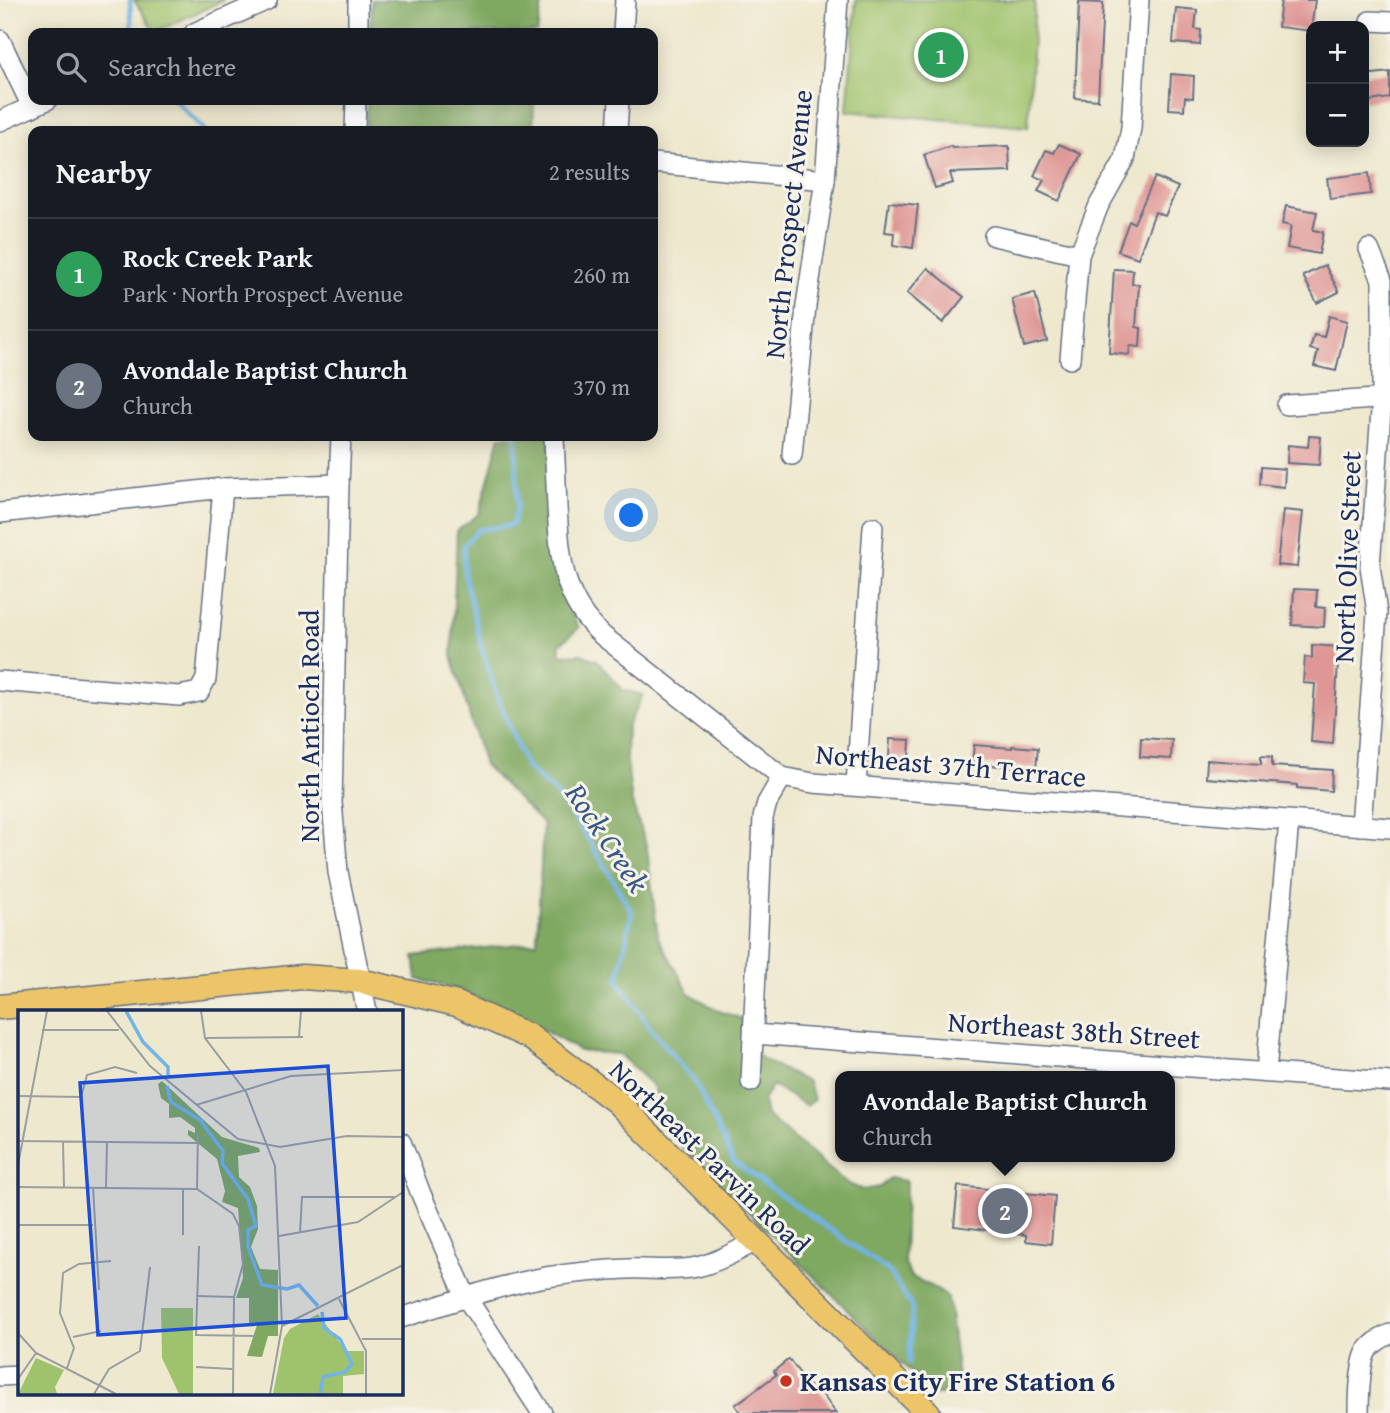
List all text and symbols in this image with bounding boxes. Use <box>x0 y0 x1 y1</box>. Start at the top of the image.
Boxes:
map controls <box>1306 21 1369 147</box>
button: + <box>1306 21 1369 84</box>
search box <box>28 28 658 105</box>
pin: 1 <box>918 29 964 81</box>
text: Search here <box>108 47 236 86</box>
icon: search <box>52 48 90 86</box>
button: − <box>1306 84 1369 147</box>
street label: North Prospect Avenue <box>753 87 822 360</box>
text: Nearby <box>56 150 152 194</box>
text: 2 results <box>549 155 630 188</box>
text: Rock Creek Park <box>123 238 313 277</box>
text: 1 <box>73 258 85 291</box>
text: 260 m <box>573 258 630 291</box>
text: Park · North Prospect Avenue <box>123 277 403 310</box>
text: Avondale Baptist Church <box>123 350 408 389</box>
text: 2 <box>73 370 85 403</box>
text: 370 m <box>573 370 630 403</box>
text: Church <box>123 389 193 422</box>
street label: North Olive Street <box>1322 450 1371 664</box>
your location <box>614 498 648 532</box>
street label: North Antioch Road <box>288 609 329 843</box>
street label: Northeast 37th Terrace <box>814 732 1088 797</box>
water label: Rock Creek <box>555 773 661 901</box>
street label: Northeast 38th Street <box>946 1000 1202 1059</box>
inset map <box>18 1010 402 1396</box>
street label: Northeast Parvin Road <box>601 1050 820 1264</box>
popup <box>835 1071 1175 1162</box>
text: Avondale Baptist Church <box>863 1081 1147 1120</box>
text: Church <box>863 1120 933 1153</box>
pin: 2 <box>982 1185 1028 1237</box>
place label: Kansas City Fire Station 6 <box>800 1360 1115 1401</box>
marker: Kansas City Fire Station 6 <box>778 1373 794 1389</box>

